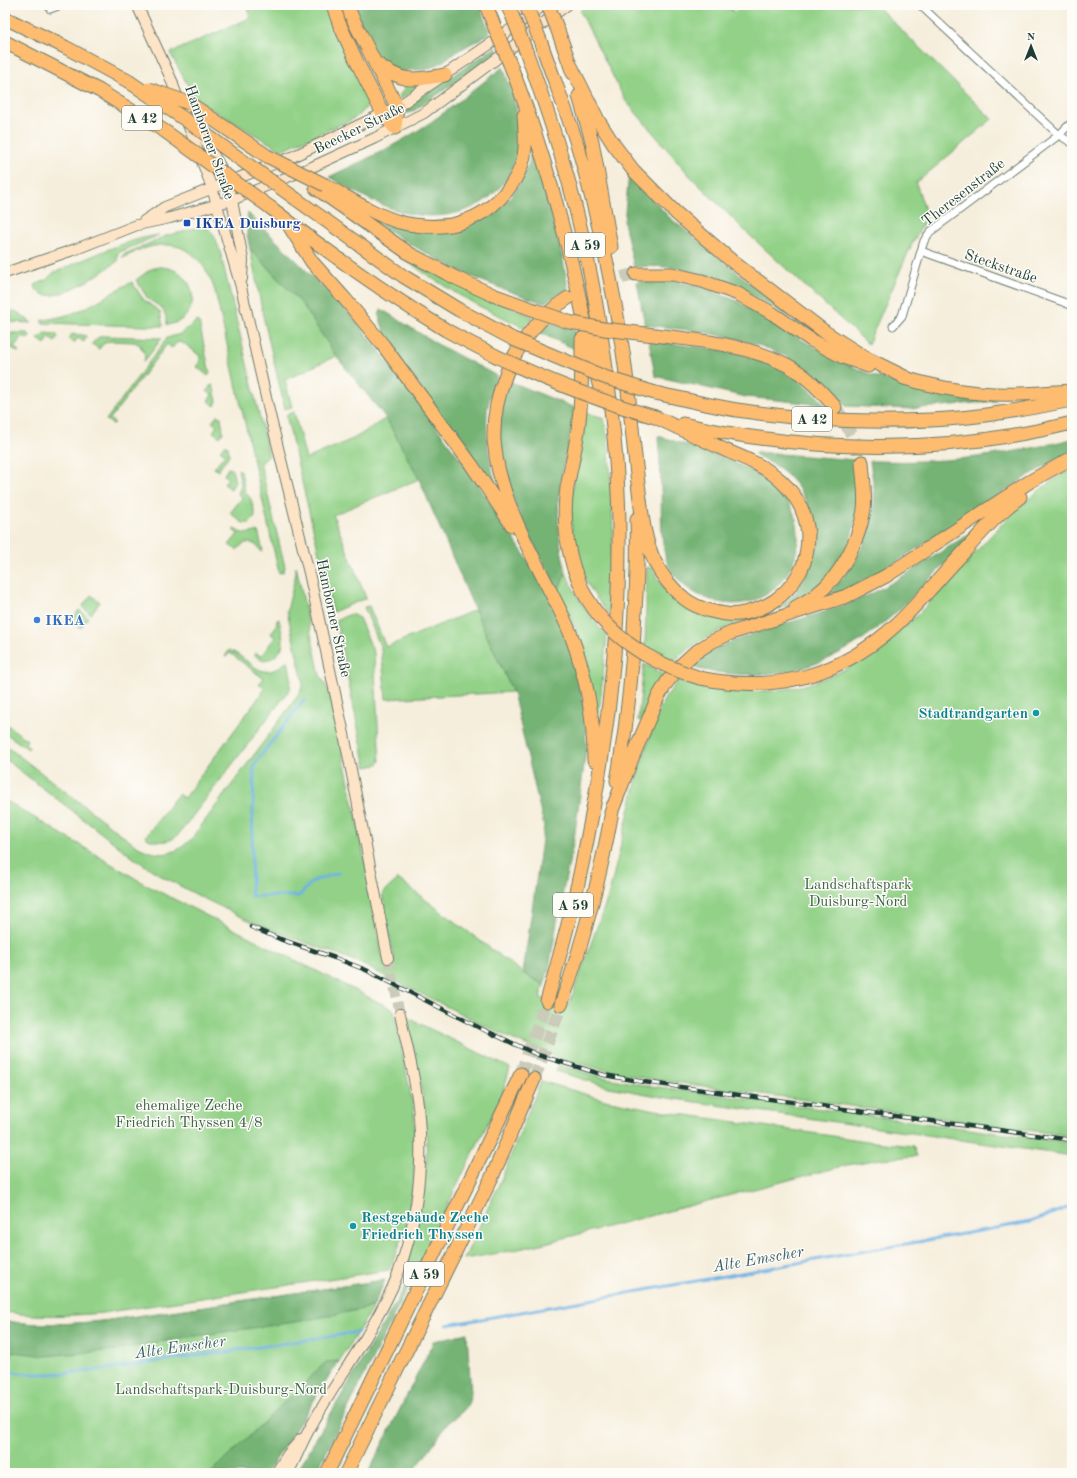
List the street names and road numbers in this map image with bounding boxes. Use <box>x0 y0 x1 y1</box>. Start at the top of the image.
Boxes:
street label: Hamborner Straße <box>181 83 236 202</box>
street label: Beecker Straße <box>312 101 407 158</box>
road number: A 42 <box>122 106 162 130</box>
street label: Theresenstraße <box>920 156 1008 230</box>
road number: A 59 <box>565 233 605 257</box>
street label: Steckstraße <box>962 248 1039 287</box>
road number: A 42 <box>792 407 832 431</box>
street label: Hamborner Straße <box>313 558 352 679</box>
road number: A 59 <box>553 893 593 917</box>
road number: A 59 <box>404 1262 444 1286</box>

